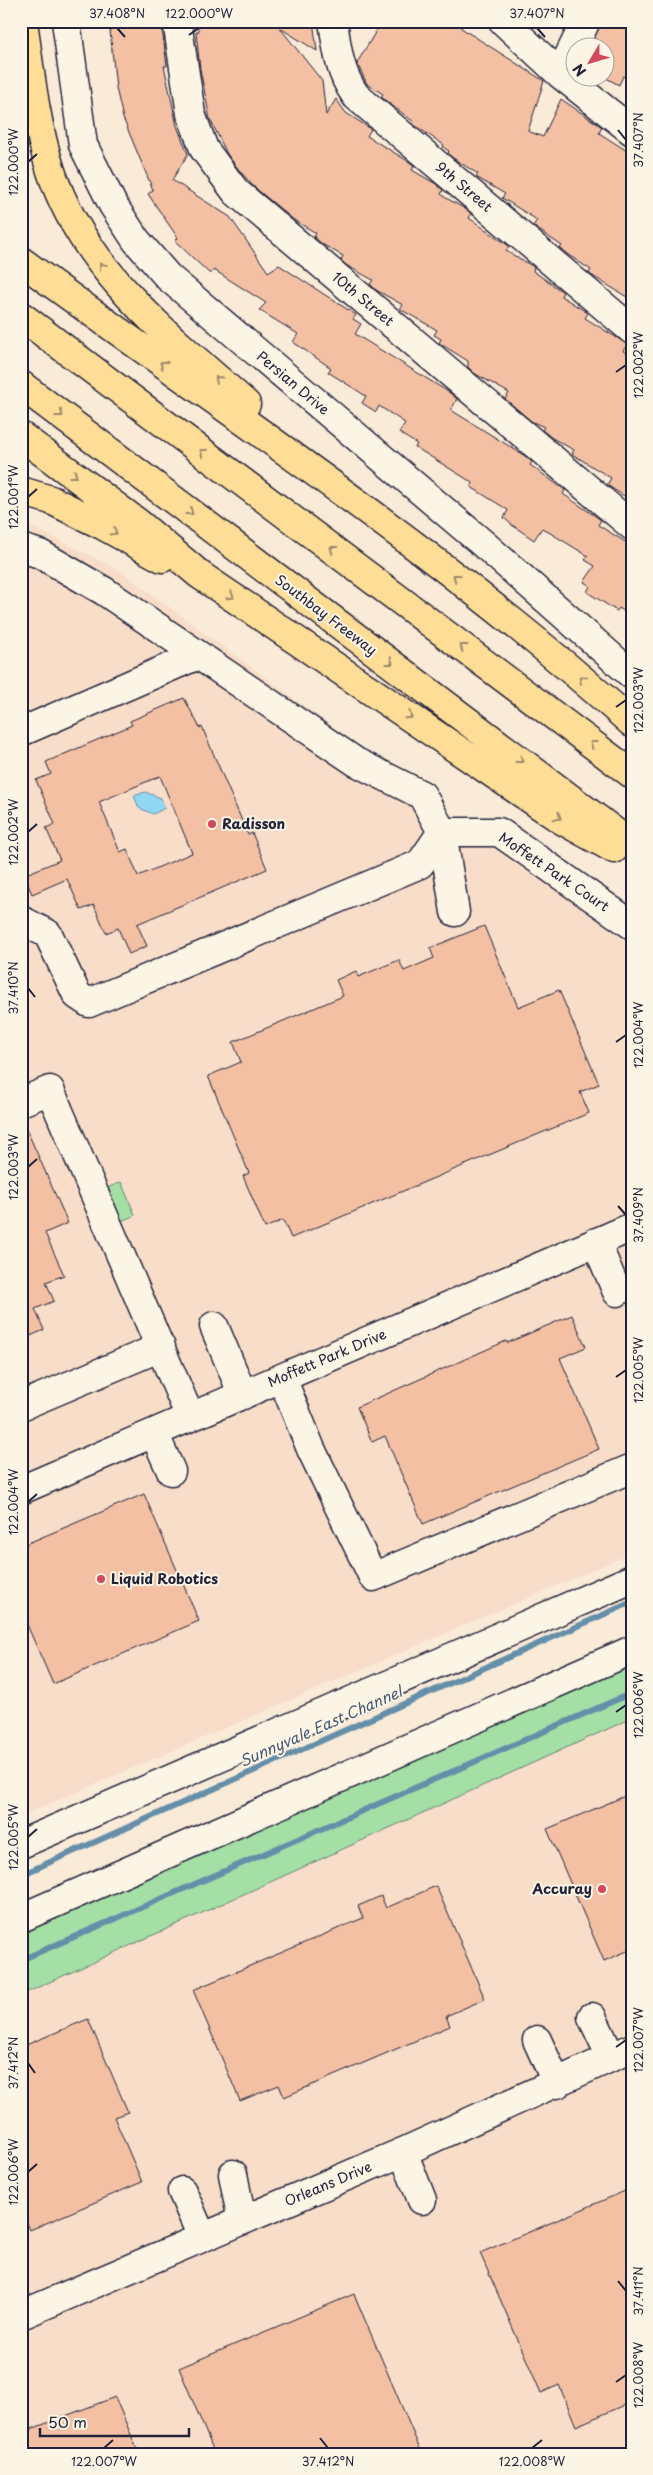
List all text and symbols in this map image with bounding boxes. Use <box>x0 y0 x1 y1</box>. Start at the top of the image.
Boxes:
text: 37.408°N <box>89 4 145 22</box>
text: 122.000°W <box>165 4 234 22</box>
text: 37.407°N <box>509 4 565 22</box>
north arrow <box>566 38 616 88</box>
text: N <box>568 59 591 81</box>
text: 37.407°N <box>629 112 647 168</box>
text: 122.000°W <box>4 127 22 196</box>
street label: 9th Street <box>431 157 497 217</box>
one-way arrow <box>99 262 108 271</box>
street label: 10th Street <box>328 266 399 331</box>
text: 122.002°W <box>629 331 647 398</box>
street label: Persian Drive <box>252 346 335 420</box>
one-way arrow <box>160 361 169 370</box>
one-way arrow <box>215 376 224 385</box>
one-way arrow <box>54 408 64 417</box>
one-way arrow <box>199 449 209 458</box>
text: 122.001°W <box>4 464 22 529</box>
one-way arrow <box>68 470 77 478</box>
one-way arrow <box>184 506 194 515</box>
one-way arrow <box>108 525 117 535</box>
one-way arrow <box>330 547 339 555</box>
street label: Southbay Freeway <box>271 569 382 660</box>
one-way arrow <box>453 574 462 582</box>
one-way arrow <box>225 590 234 599</box>
one-way arrow <box>459 644 469 653</box>
one-way arrow <box>384 657 393 665</box>
text: 122.003°W <box>629 666 647 733</box>
one-way arrow <box>579 675 588 684</box>
one-way arrow <box>403 710 413 719</box>
one-way arrow <box>590 742 599 750</box>
one-way arrow <box>514 754 524 763</box>
text: 122.002°W <box>4 798 22 865</box>
one-way arrow <box>553 810 562 820</box>
place label: Radisson <box>222 813 285 834</box>
marker: Radisson <box>206 818 218 830</box>
street label: Moffett Park Court <box>495 827 614 917</box>
text: 37.410°N <box>4 961 22 1015</box>
text: 122.004°W <box>629 1001 647 1068</box>
text: 122.003°W <box>4 1133 22 1200</box>
text: 37.409°N <box>629 1187 647 1243</box>
street label: Moffett Park Drive <box>264 1323 390 1392</box>
text: 122.005°W <box>629 1336 647 1403</box>
text: 122.004°W <box>4 1468 22 1535</box>
place label: Liquid Robotics <box>111 1568 218 1589</box>
marker: Liquid Robotics <box>95 1573 107 1585</box>
text: 122.006°W <box>629 1671 647 1738</box>
water label: Sunnyvale East Channel <box>235 1678 408 1772</box>
text: 122.005°W <box>4 1803 22 1870</box>
place label: Accuray <box>531 1878 592 1899</box>
marker: Accuray <box>596 1883 608 1895</box>
text: 122.007°W <box>629 2006 647 2073</box>
text: 37.412°N <box>4 2037 22 2089</box>
text: 122.006°W <box>4 2138 22 2205</box>
street label: Orleans Drive <box>281 2156 375 2211</box>
text: 37.411°N <box>629 2266 647 2316</box>
text: 122.008°W <box>629 2341 647 2408</box>
scale bar <box>40 2405 189 2437</box>
text: 50 m <box>48 2410 87 2433</box>
text: 122.007°W <box>71 2452 138 2470</box>
text: 37.412°N <box>302 2452 354 2470</box>
text: 122.008°W <box>499 2452 566 2470</box>

